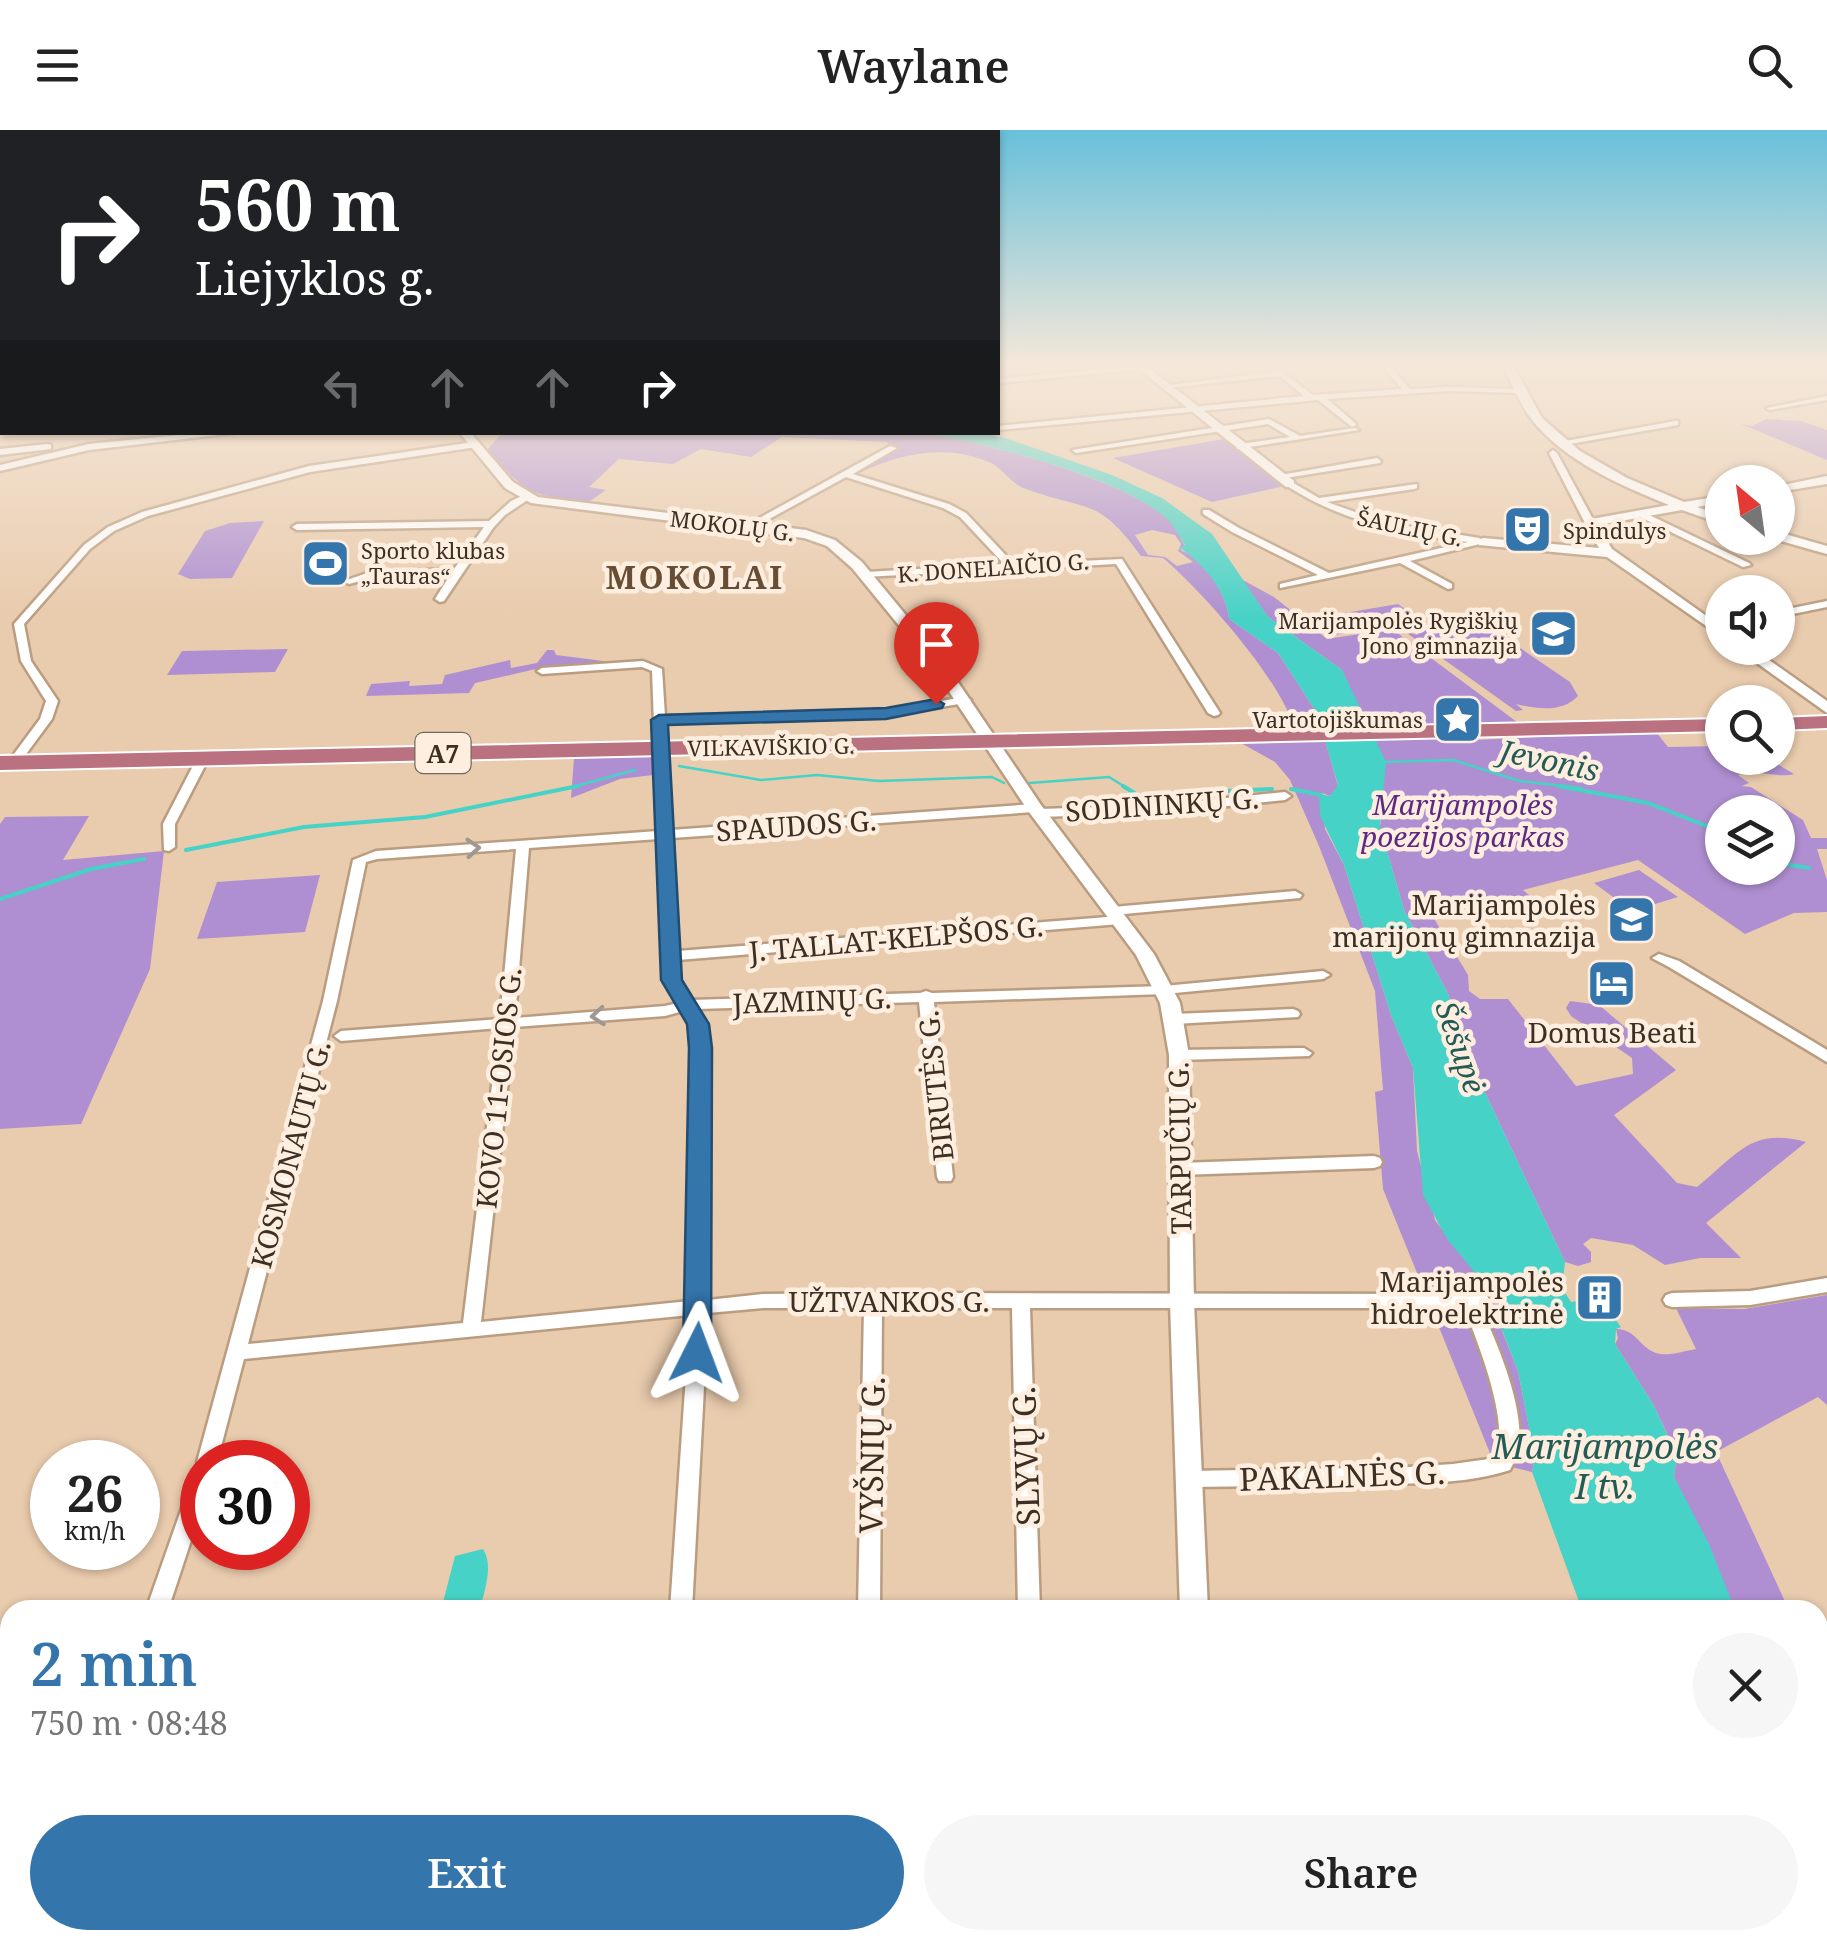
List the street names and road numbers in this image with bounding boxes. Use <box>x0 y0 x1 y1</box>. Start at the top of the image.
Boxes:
street label: ŠAULIŲ G. <box>1355 501 1465 553</box>
street label: MOKOLŲ G. <box>668 503 796 547</box>
street label: K. DONELAIČIO G. <box>896 545 1090 589</box>
street label: VILKAVIŠKIO G. <box>687 730 855 762</box>
road number: A7 <box>416 733 470 773</box>
street label: SODININKŲ G. <box>1064 778 1260 830</box>
street label: SPAUDOS G. <box>715 800 877 850</box>
street label: J. TALLAT-KELPŠOS G. <box>746 906 1045 970</box>
street label: KOVO 11-OSIOS G. <box>466 966 530 1210</box>
street label: JAZMINŲ G. <box>731 978 892 1022</box>
street label: BIRUTĖS G. <box>908 1009 962 1163</box>
street label: KOSMONAUTŲ G. <box>241 1036 339 1272</box>
street label: TARPUČIŲ G. <box>1158 1061 1200 1235</box>
street label: UŽTVANKOS G. <box>789 1282 989 1320</box>
street label: VYŠNIŲ G. <box>848 1376 894 1534</box>
street label: SLYVŲ G. <box>1001 1386 1049 1526</box>
street label: PAKALNĖS G. <box>1238 1450 1446 1500</box>

